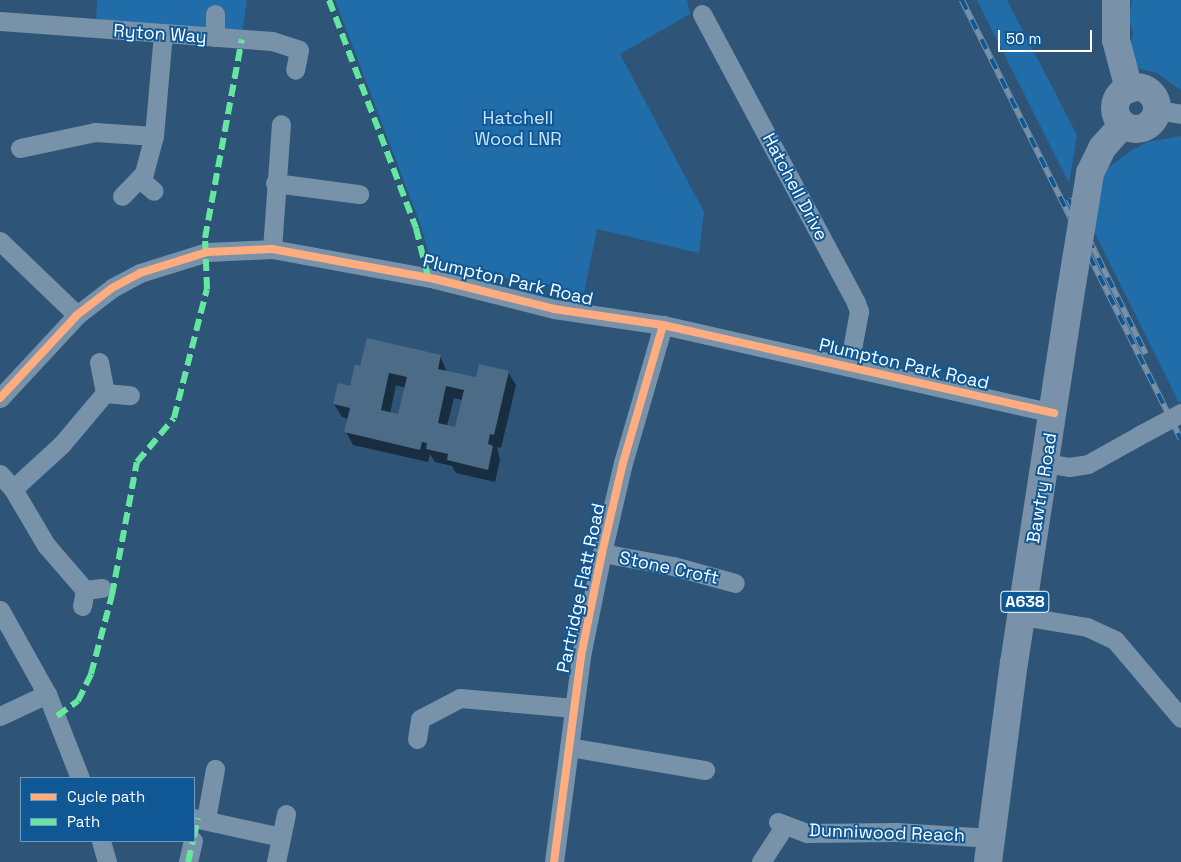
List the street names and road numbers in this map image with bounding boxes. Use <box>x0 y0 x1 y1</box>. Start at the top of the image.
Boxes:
street label: Ryton Way <box>112 20 208 48</box>
street label: Hatchell Drive <box>758 130 832 244</box>
street label: Plumpton Park Road <box>421 250 595 310</box>
street label: Plumpton Park Road <box>817 334 991 394</box>
street label: Bawtry Road <box>1023 431 1061 545</box>
street label: Partridge Flatt Road <box>552 501 610 675</box>
street label: Stone Croft <box>617 547 721 589</box>
road number: A638 <box>1000 588 1050 616</box>
street label: Dunniwood Reach <box>809 819 965 847</box>

